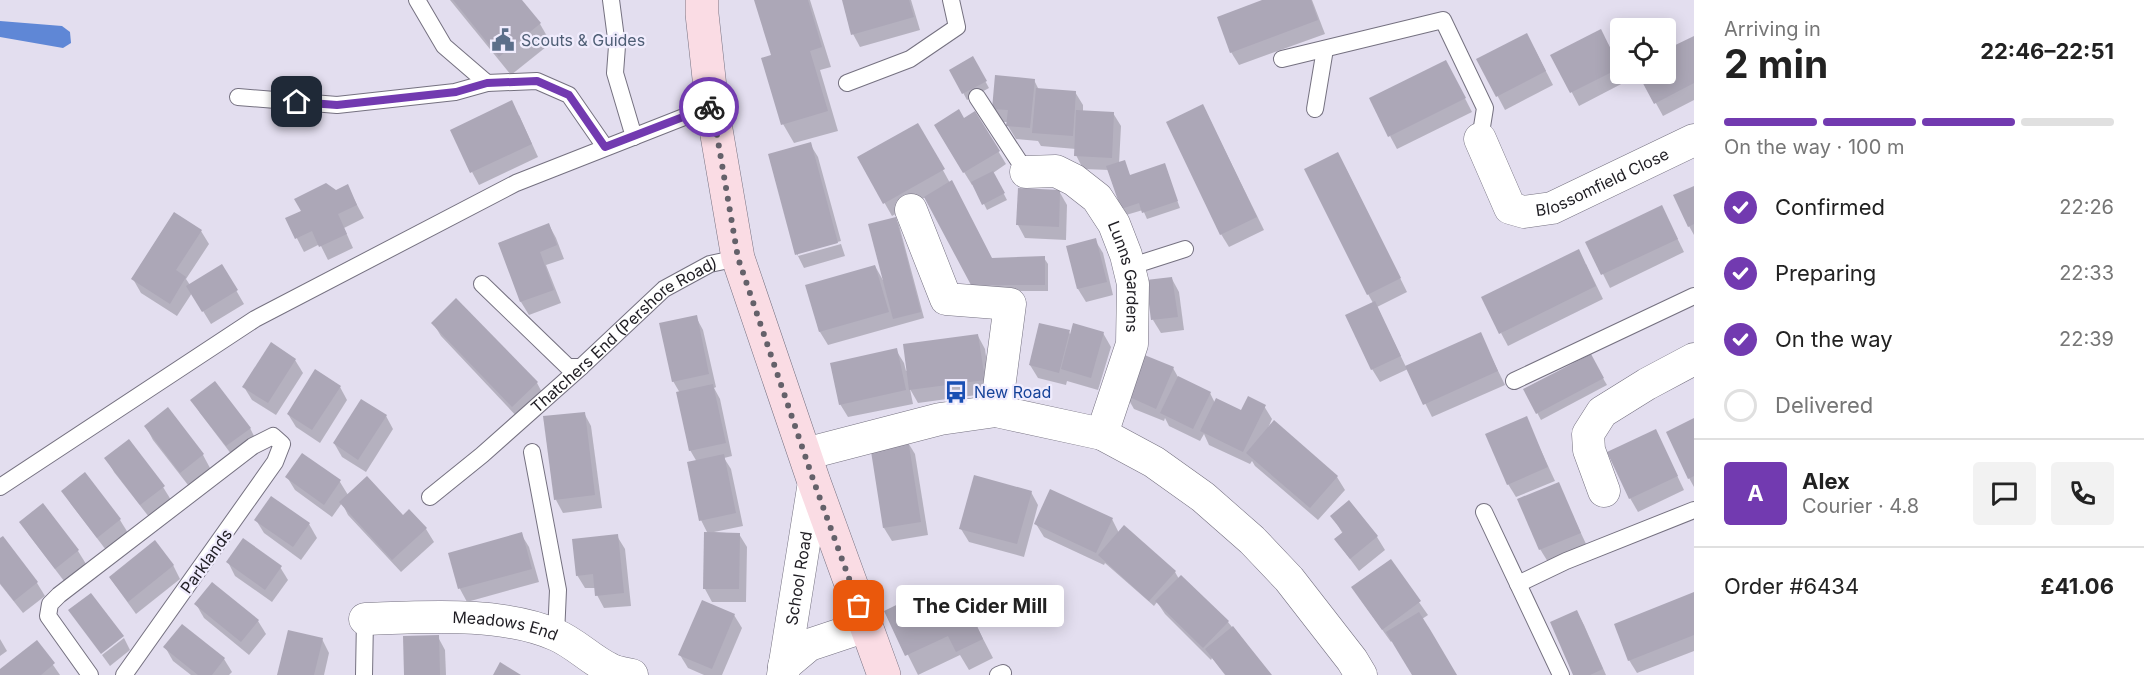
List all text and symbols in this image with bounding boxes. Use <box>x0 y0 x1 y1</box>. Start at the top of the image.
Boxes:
text: Arriving in <box>1724 17 1821 41</box>
map controls <box>1610 18 1676 84</box>
button: locate <box>1610 18 1676 84</box>
public building icon: Scouts & Guides <box>490 27 516 53</box>
place label: Scouts & Guides <box>521 30 645 50</box>
text: 22:46–22:51 <box>1980 38 2114 64</box>
text: 2 min <box>1724 40 1828 87</box>
pin <box>271 76 322 127</box>
courier <box>679 77 739 137</box>
icon: home <box>280 85 313 118</box>
icon: bike <box>693 91 726 124</box>
text: On the way · 100 m <box>1724 135 1904 159</box>
street label: Blossomfield Close <box>1534 144 1672 220</box>
icon: check <box>1724 191 1757 224</box>
text: Confirmed <box>1775 194 1885 220</box>
text: 22:26 <box>2059 195 2114 219</box>
street label: Lunns Gardens <box>1104 218 1143 333</box>
street label: Thatchers End (Pershore Road) <box>527 253 719 417</box>
icon: check <box>1724 257 1757 290</box>
text: Preparing <box>1775 260 1876 286</box>
text: 22:33 <box>2059 261 2114 285</box>
icon: check <box>1724 323 1757 356</box>
text: On the way <box>1775 326 1893 352</box>
text: 22:39 <box>2059 327 2114 351</box>
bus stop icon: New Road <box>943 379 969 405</box>
place label: New Road <box>974 382 1051 402</box>
text: Delivered <box>1775 392 1873 418</box>
button: chat <box>1973 462 2036 525</box>
button: phone <box>2051 462 2114 525</box>
text: Alex <box>1802 468 1850 494</box>
text: A <box>1747 480 1764 506</box>
text: Courier · 4.8 <box>1802 494 1919 518</box>
street label: Parklands <box>176 525 236 597</box>
street label: School Road <box>781 530 816 627</box>
text: Order #6434 <box>1724 573 1859 599</box>
text: £41.06 <box>2041 573 2114 599</box>
pin <box>833 580 884 631</box>
callout: The Cider Mill <box>895 585 1063 627</box>
icon: bag <box>842 589 875 622</box>
text: The Cider Mill <box>913 594 1047 618</box>
street label: Meadows End <box>452 607 561 645</box>

